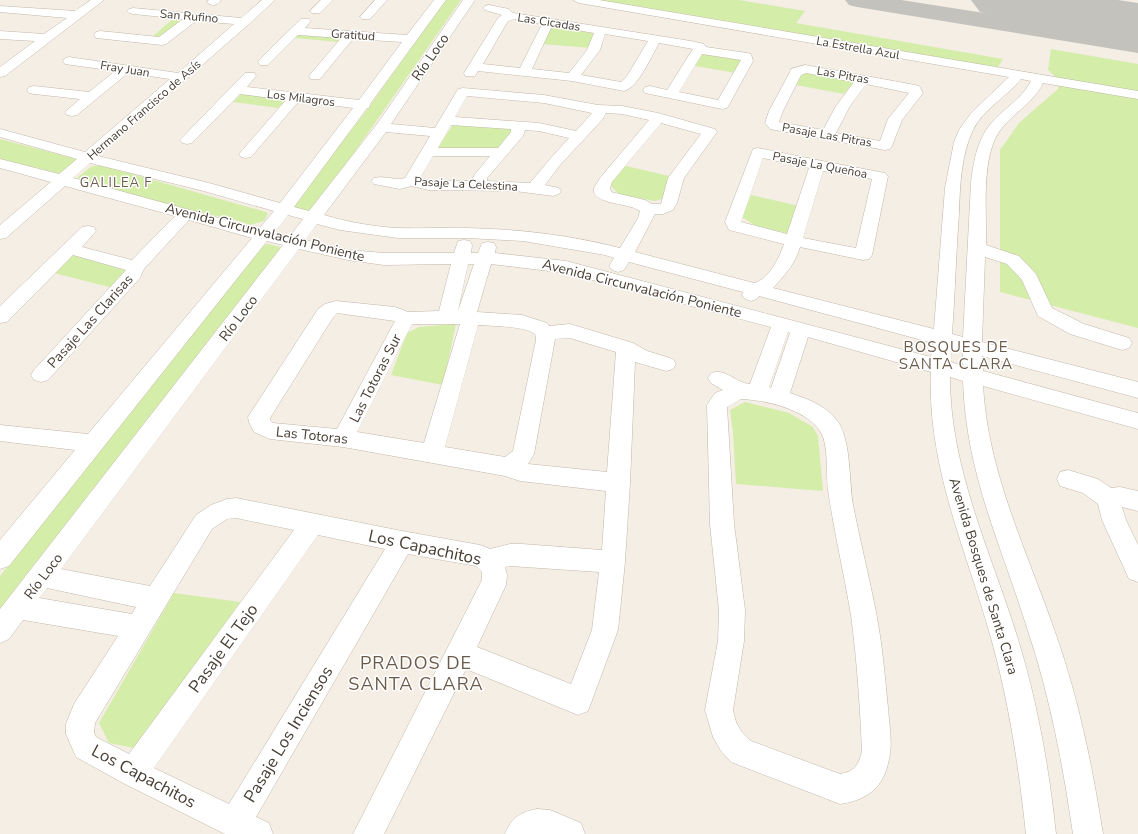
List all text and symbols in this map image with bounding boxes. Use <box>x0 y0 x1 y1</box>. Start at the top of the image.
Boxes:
street label: San Rufino <box>159 5 219 27</box>
street label: Las Cicadas <box>516 9 582 35</box>
street label: Gratitud <box>330 25 376 45</box>
street label: Río Loco <box>407 30 454 85</box>
street label: La Estrella Azul <box>815 33 901 63</box>
street label: Hermano Francisco de Asís <box>84 56 204 164</box>
street label: Fray Juan <box>99 57 151 81</box>
street label: Las Pitras <box>816 63 871 87</box>
street label: Los Milagros <box>266 86 336 110</box>
street label: Pasaje Las Pitras <box>781 119 873 151</box>
street label: Pasaje La Queñoa <box>771 148 869 182</box>
street label: Pasaje La Celestina <box>414 173 518 195</box>
district label: GALILEA F <box>80 174 152 192</box>
street label: Avenida Circunvalación Poniente <box>163 198 367 266</box>
street label: Avenida Circunvalación Poniente <box>540 254 744 322</box>
street label: Pasaje Las Clarisas <box>43 270 138 372</box>
street label: Río Loco <box>215 291 262 345</box>
street label: Las Totoras Sur <box>345 331 406 426</box>
district label: BOSQUES DE SANTA CLARA <box>899 337 1013 374</box>
street label: Las Totoras <box>275 422 349 449</box>
street label: Avenida Bosques de Santa Clara <box>944 475 1023 677</box>
street label: Los Capachitos <box>366 524 484 571</box>
street label: Río Loco <box>20 549 67 603</box>
street label: Pasaje El Tejo <box>183 599 263 697</box>
district label: PRADOS DE SANTA CLARA <box>348 651 484 696</box>
street label: Pasaje Los Inciensos <box>239 662 338 807</box>
street label: Los Capachitos <box>88 739 200 814</box>

